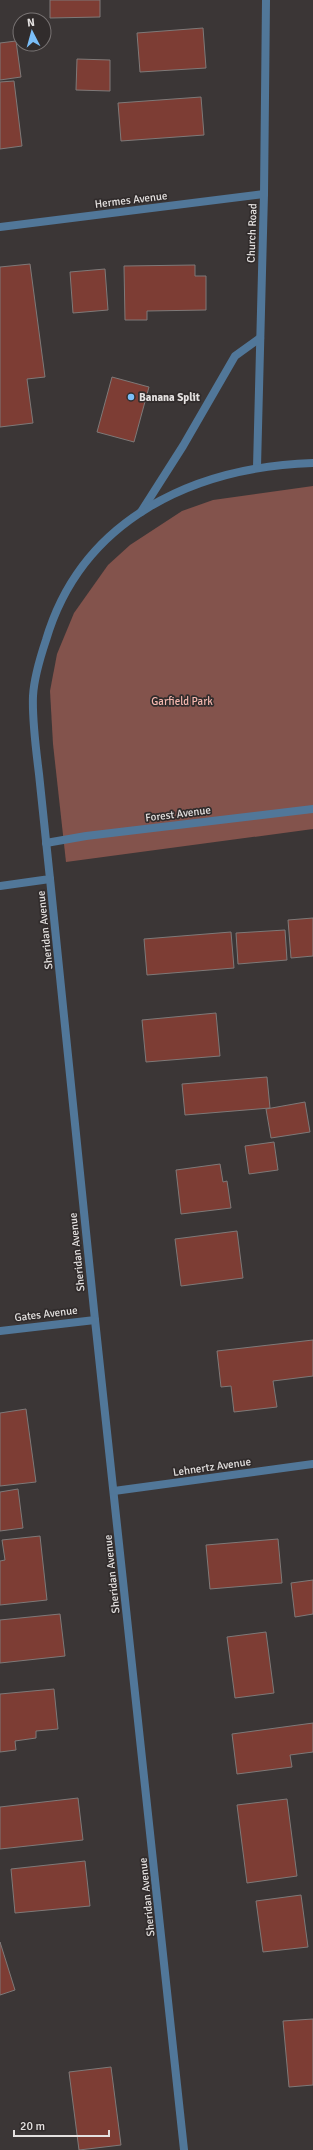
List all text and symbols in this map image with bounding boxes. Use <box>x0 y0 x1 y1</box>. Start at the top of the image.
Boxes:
north arrow <box>12 12 52 52</box>
text: N <box>27 16 35 29</box>
street label: Hermes Avenue <box>94 189 168 211</box>
street label: Church Road <box>244 203 260 263</box>
place label: Banana Split <box>139 391 200 404</box>
marker: Banana Split <box>126 392 136 402</box>
park label: Garfield Park <box>151 695 213 708</box>
street label: Forest Avenue <box>144 804 212 824</box>
street label: Sheridan Avenue <box>34 890 56 970</box>
street label: Sheridan Avenue <box>66 1212 88 1292</box>
street label: Gates Avenue <box>14 1304 78 1324</box>
street label: Lehnertz Avenue <box>172 1455 252 1479</box>
street label: Sheridan Avenue <box>101 1534 123 1614</box>
street label: Sheridan Avenue <box>136 1857 158 1937</box>
scale bar <box>14 2112 109 2138</box>
text: 20 m <box>20 2119 45 2134</box>

